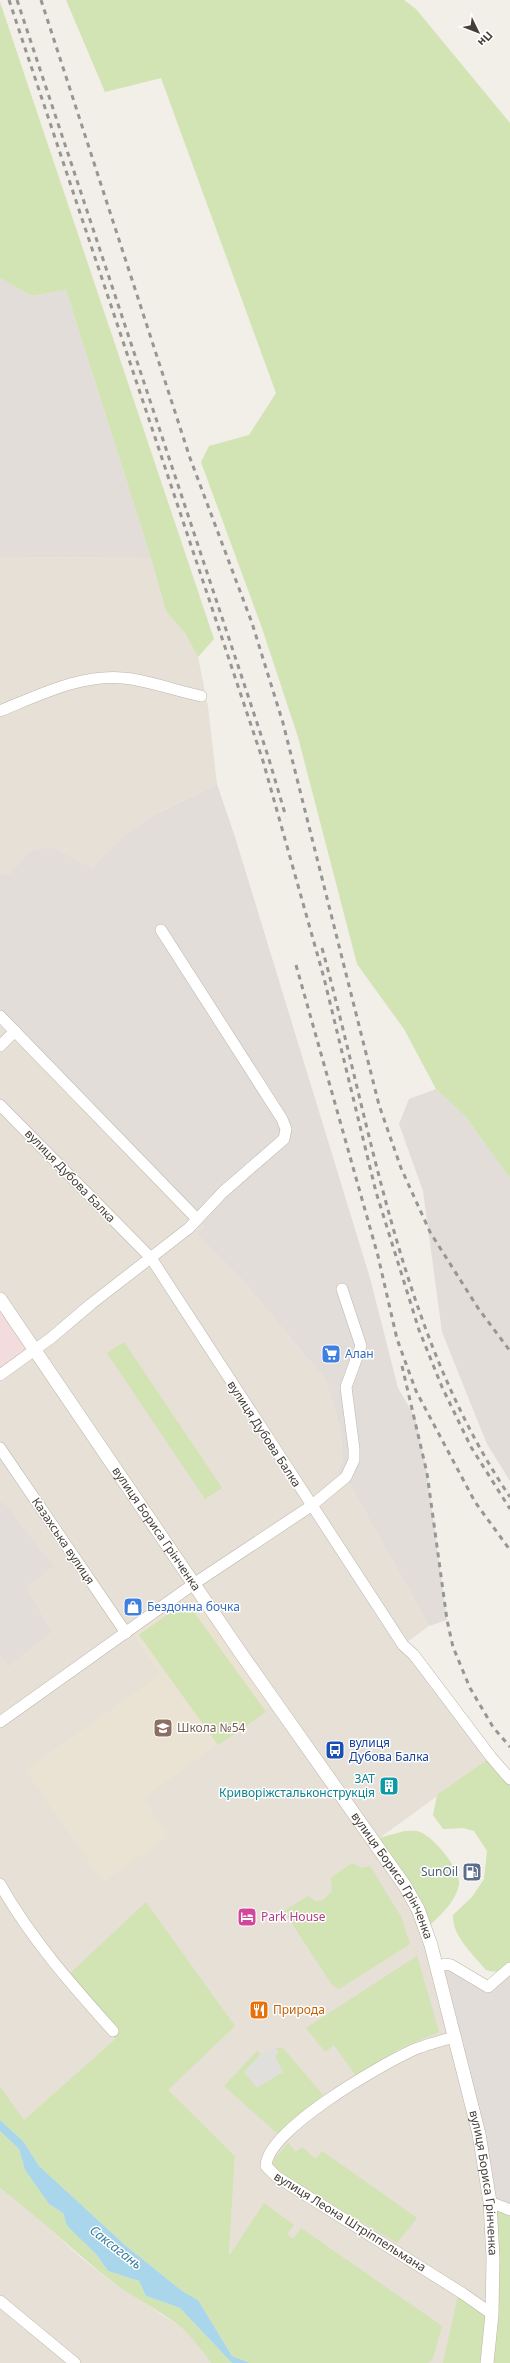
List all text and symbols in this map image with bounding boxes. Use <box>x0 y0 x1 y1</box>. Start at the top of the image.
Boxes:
north arrow <box>458 12 498 52</box>
text: Пн <box>475 28 496 50</box>
street label: вулиця Дубова Балка <box>21 1125 120 1226</box>
supermarket icon: Алан <box>320 1343 342 1365</box>
place label: Алан <box>345 1345 374 1362</box>
street label: вулиця Дубова Балка <box>224 1377 305 1490</box>
street label: вулиця Бориса Грінченка <box>108 1463 205 1594</box>
street label: Казахська вулиця <box>28 1494 99 1588</box>
shop icon: Бездонна бочка <box>122 1596 144 1618</box>
place label: Бездонна бочка <box>147 1598 240 1615</box>
school or university icon: Школа №54 <box>152 1717 174 1739</box>
place label: Школа №54 <box>177 1719 246 1736</box>
place label: вулиця Дубова Балка <box>349 1734 429 1765</box>
bus stop icon: вулиця Дубова Балка <box>324 1739 346 1761</box>
place label: ЗАТ Криворіжстальконструкція <box>219 1770 375 1801</box>
building icon: ЗАТ Криворіжстальконструкція <box>378 1775 400 1797</box>
street label: вулиця Бориса Грінченка <box>347 1809 437 1941</box>
fuel station icon: SunOil <box>461 1861 483 1883</box>
place label: SunOil <box>421 1863 458 1880</box>
hotel icon: Park House <box>236 1906 258 1928</box>
place label: Park House <box>261 1908 326 1925</box>
restaurant icon: Природа <box>248 1999 270 2021</box>
place label: Природа <box>273 2001 325 2018</box>
street label: вулиця Бориса Грінченка <box>465 2108 502 2256</box>
street label: вулиця Леона Штріппельмана <box>271 2168 430 2276</box>
water label: Саксагань <box>86 2221 146 2273</box>

